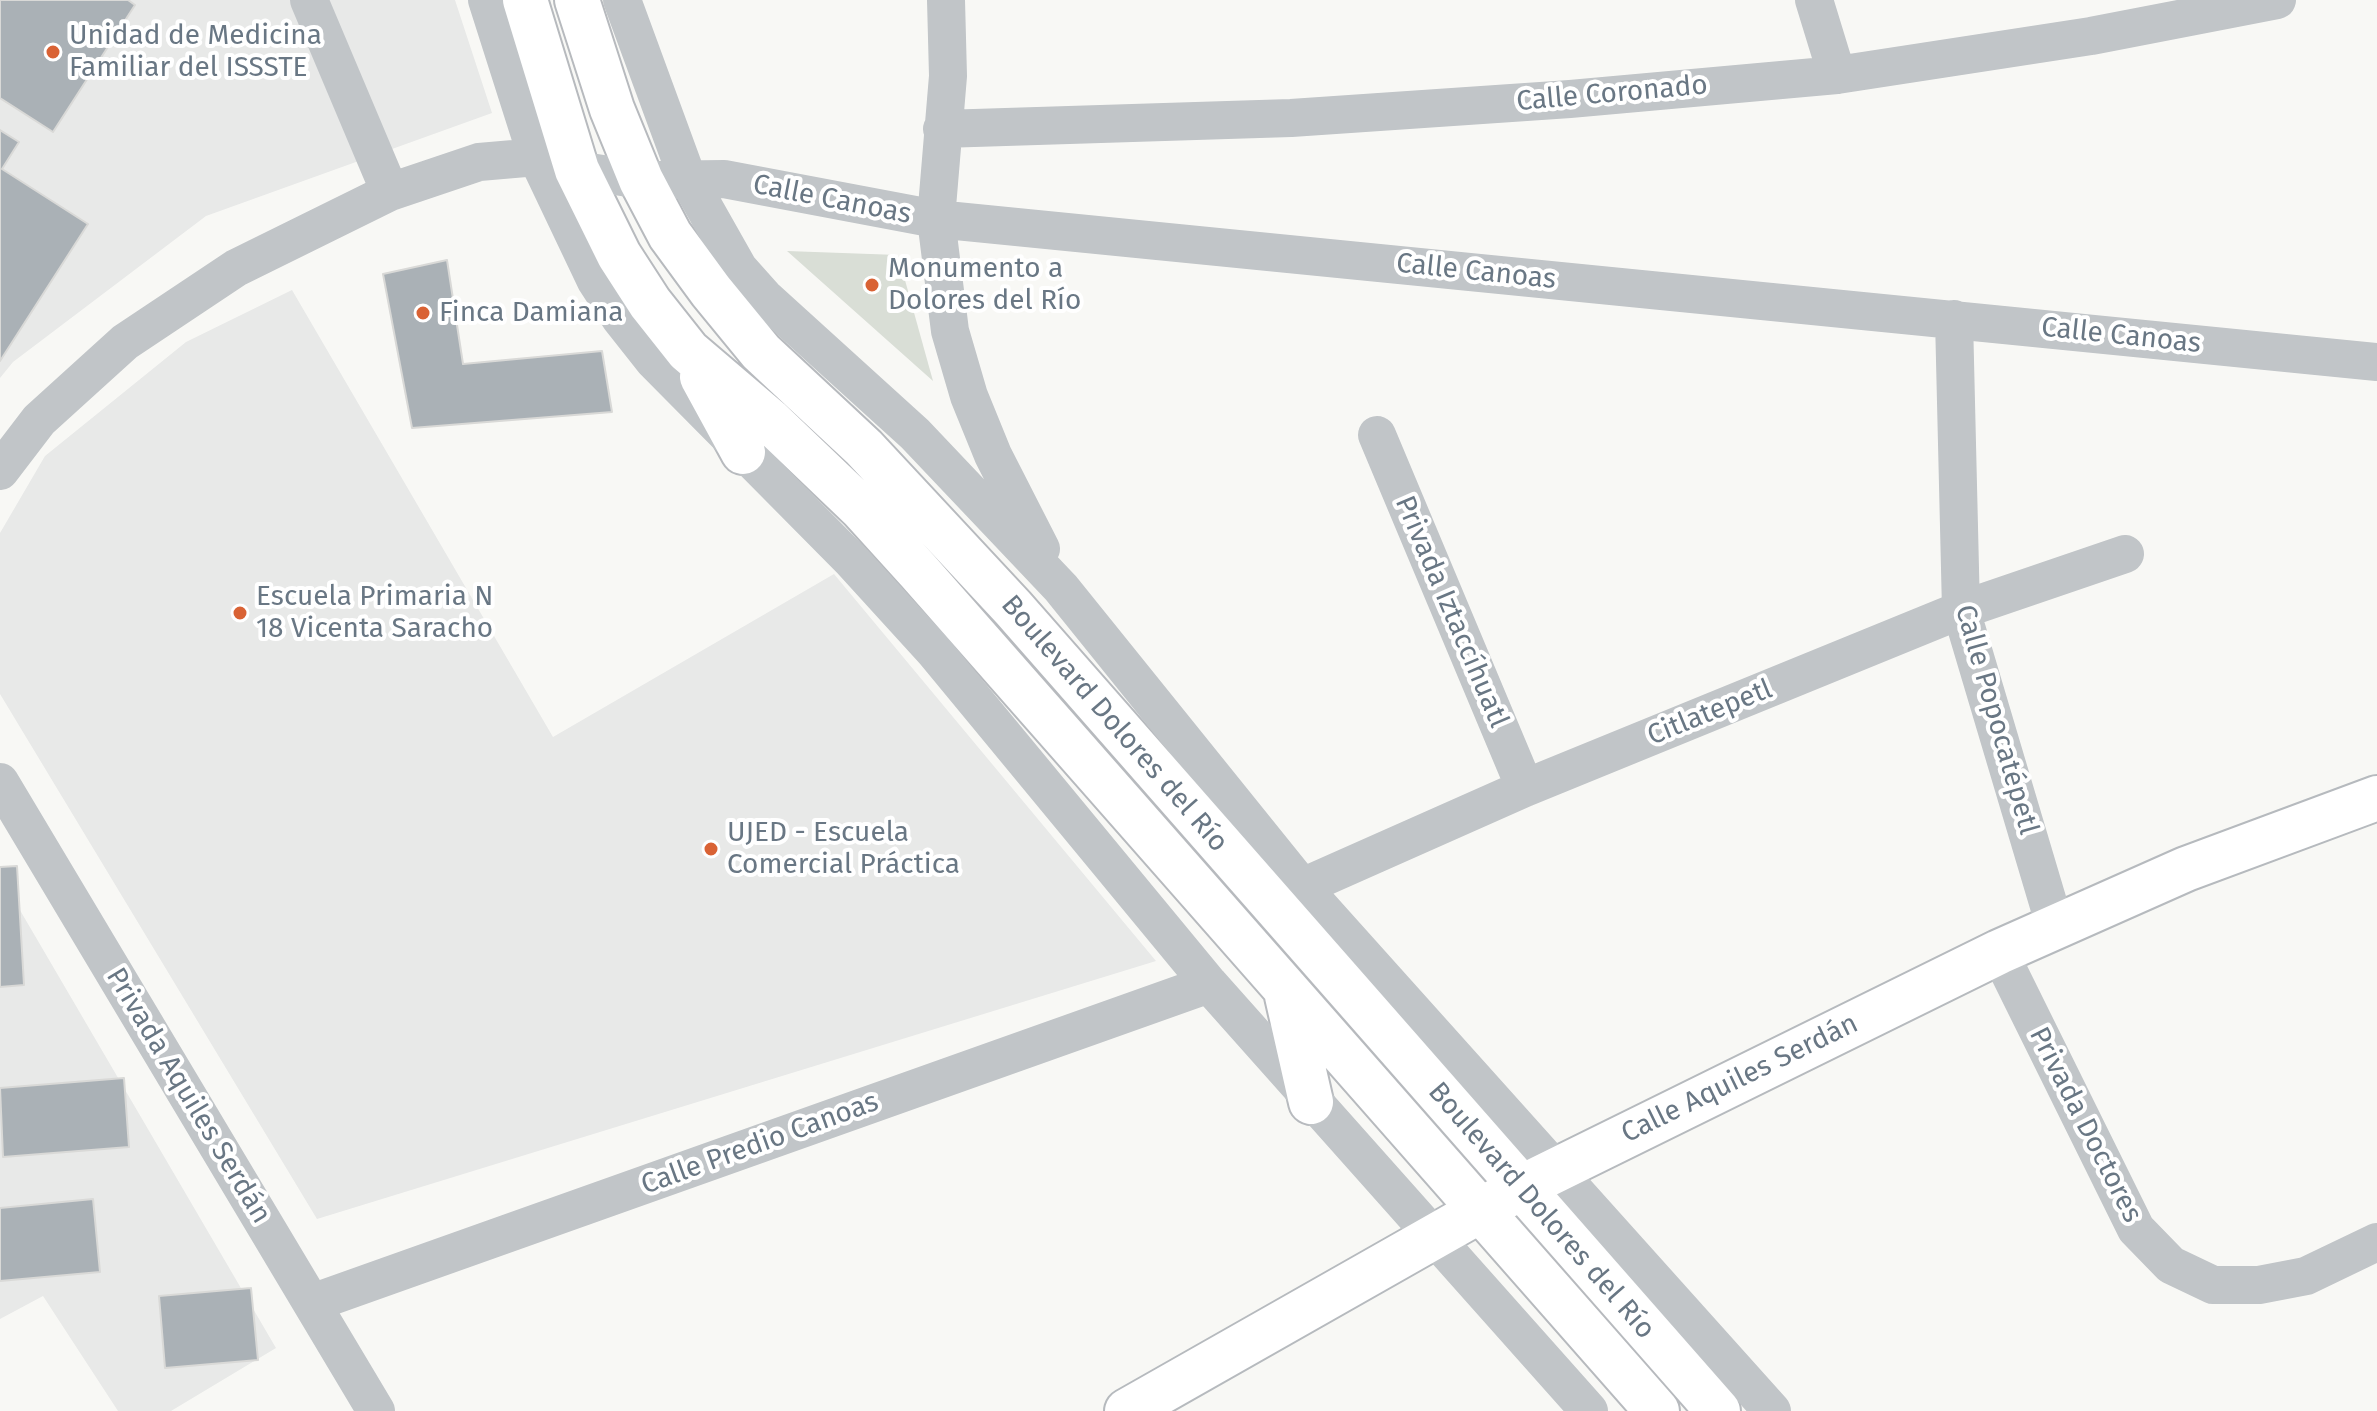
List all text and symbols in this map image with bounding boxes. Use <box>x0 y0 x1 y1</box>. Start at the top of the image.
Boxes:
place label: Unidad de Medicina Familiar del ISSSTE <box>69 19 322 85</box>
marker: Unidad de Medicina Familiar del ISSSTE <box>44 43 62 61</box>
street label: Calle Coronado <box>1515 69 1709 119</box>
street label: Calle Canoas <box>750 168 914 232</box>
street label: Calle Canoas <box>1394 247 1558 297</box>
place label: Monumento a Dolores del Río <box>888 252 1081 318</box>
marker: Monumento a Dolores del Río <box>863 276 881 294</box>
place label: Finca Damiana <box>439 296 624 330</box>
marker: Finca Damiana <box>414 304 432 322</box>
street label: Calle Canoas <box>2039 311 2203 361</box>
street label: Privada Iztaccíhuatl <box>1387 491 1515 733</box>
place label: Escuela Primaria N 18 Vicenta Saracho <box>256 580 493 646</box>
street label: Boulevard Dolores del Río <box>993 589 1235 859</box>
street label: Calle Popocatépetl <box>1947 601 2045 839</box>
marker: Escuela Primaria N 18 Vicenta Saracho <box>231 604 249 622</box>
street label: Citlatepetl <box>1643 673 1777 753</box>
place label: UJED - Escuela Comercial Práctica <box>727 816 960 882</box>
marker: UJED - Escuela Comercial Práctica <box>702 840 720 858</box>
street label: Privada Aquiles Serdán <box>98 962 278 1230</box>
street label: Calle Aquiles Serdán <box>1616 1007 1864 1151</box>
street label: Privada Doctores <box>2021 1022 2149 1228</box>
street label: Boulevard Dolores del Río <box>1420 1076 1662 1346</box>
street label: Calle Predio Canoas <box>637 1085 883 1203</box>

